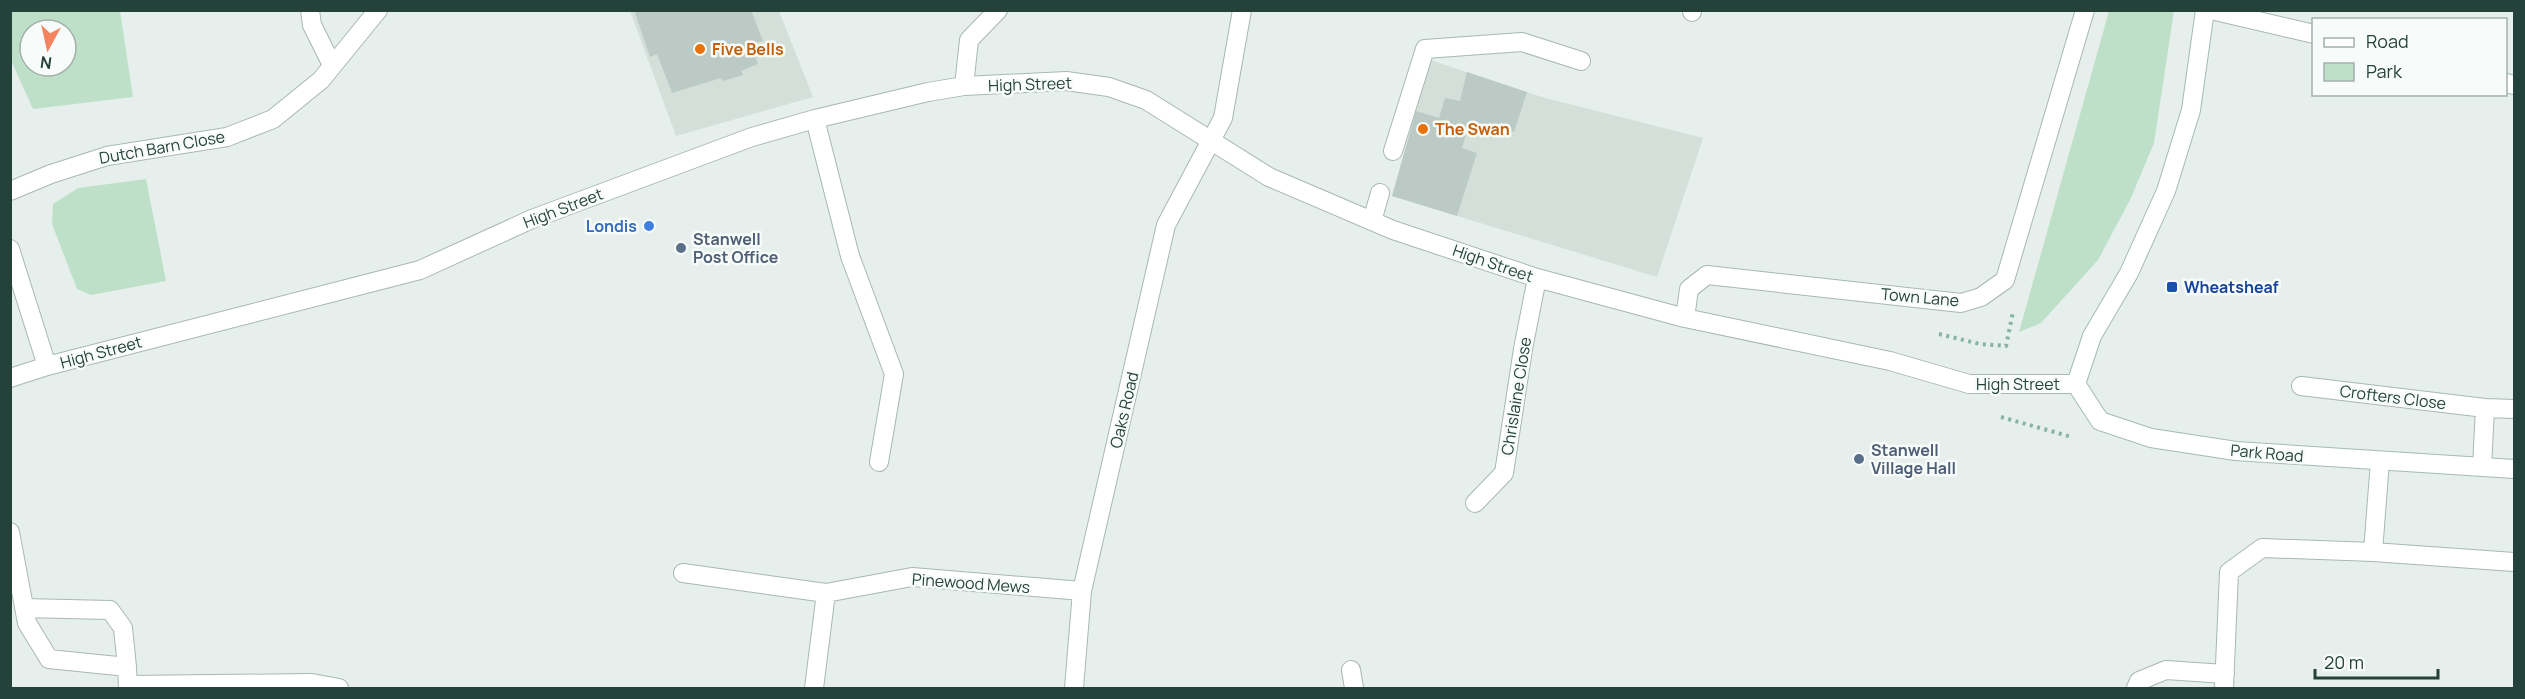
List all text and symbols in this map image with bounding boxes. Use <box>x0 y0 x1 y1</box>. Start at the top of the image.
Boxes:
north arrow <box>18 18 78 78</box>
legend <box>2312 18 2507 96</box>
text: Road <box>2366 29 2409 53</box>
place label: Five Bells <box>712 38 784 60</box>
marker: Five Bells <box>693 42 707 56</box>
text: N <box>39 51 53 75</box>
text: Park <box>2366 59 2403 83</box>
street label: High Street <box>988 72 1072 96</box>
place label: The Swan <box>1435 118 1510 140</box>
marker: The Swan <box>1416 122 1430 136</box>
street label: Dutch Barn Close <box>97 125 227 169</box>
street label: High Street <box>520 183 606 233</box>
place label: Londis <box>586 215 637 237</box>
marker: Londis <box>642 219 656 233</box>
place label: Stanwell Post Office <box>693 228 779 268</box>
street label: High Street <box>1450 239 1536 287</box>
marker: Stanwell Post Office <box>674 241 688 255</box>
place label: Wheatsheaf <box>2184 276 2279 298</box>
marker: Wheatsheaf <box>2165 280 2179 294</box>
street label: Town Lane <box>1880 283 1960 311</box>
street label: High Street <box>58 331 144 373</box>
street label: Chrislaine Close <box>1496 335 1536 457</box>
street label: Oaks Road <box>1105 370 1143 450</box>
street label: High Street <box>1976 373 2060 395</box>
street label: Crofters Close <box>2339 380 2447 414</box>
place label: Stanwell Village Hall <box>1871 439 1956 479</box>
street label: Park Road <box>2230 439 2304 467</box>
marker: Stanwell Village Hall <box>1852 452 1866 466</box>
street label: Pinewood Mews <box>911 568 1031 598</box>
scale bar <box>2315 642 2438 680</box>
text: 20 m <box>2324 650 2364 674</box>

